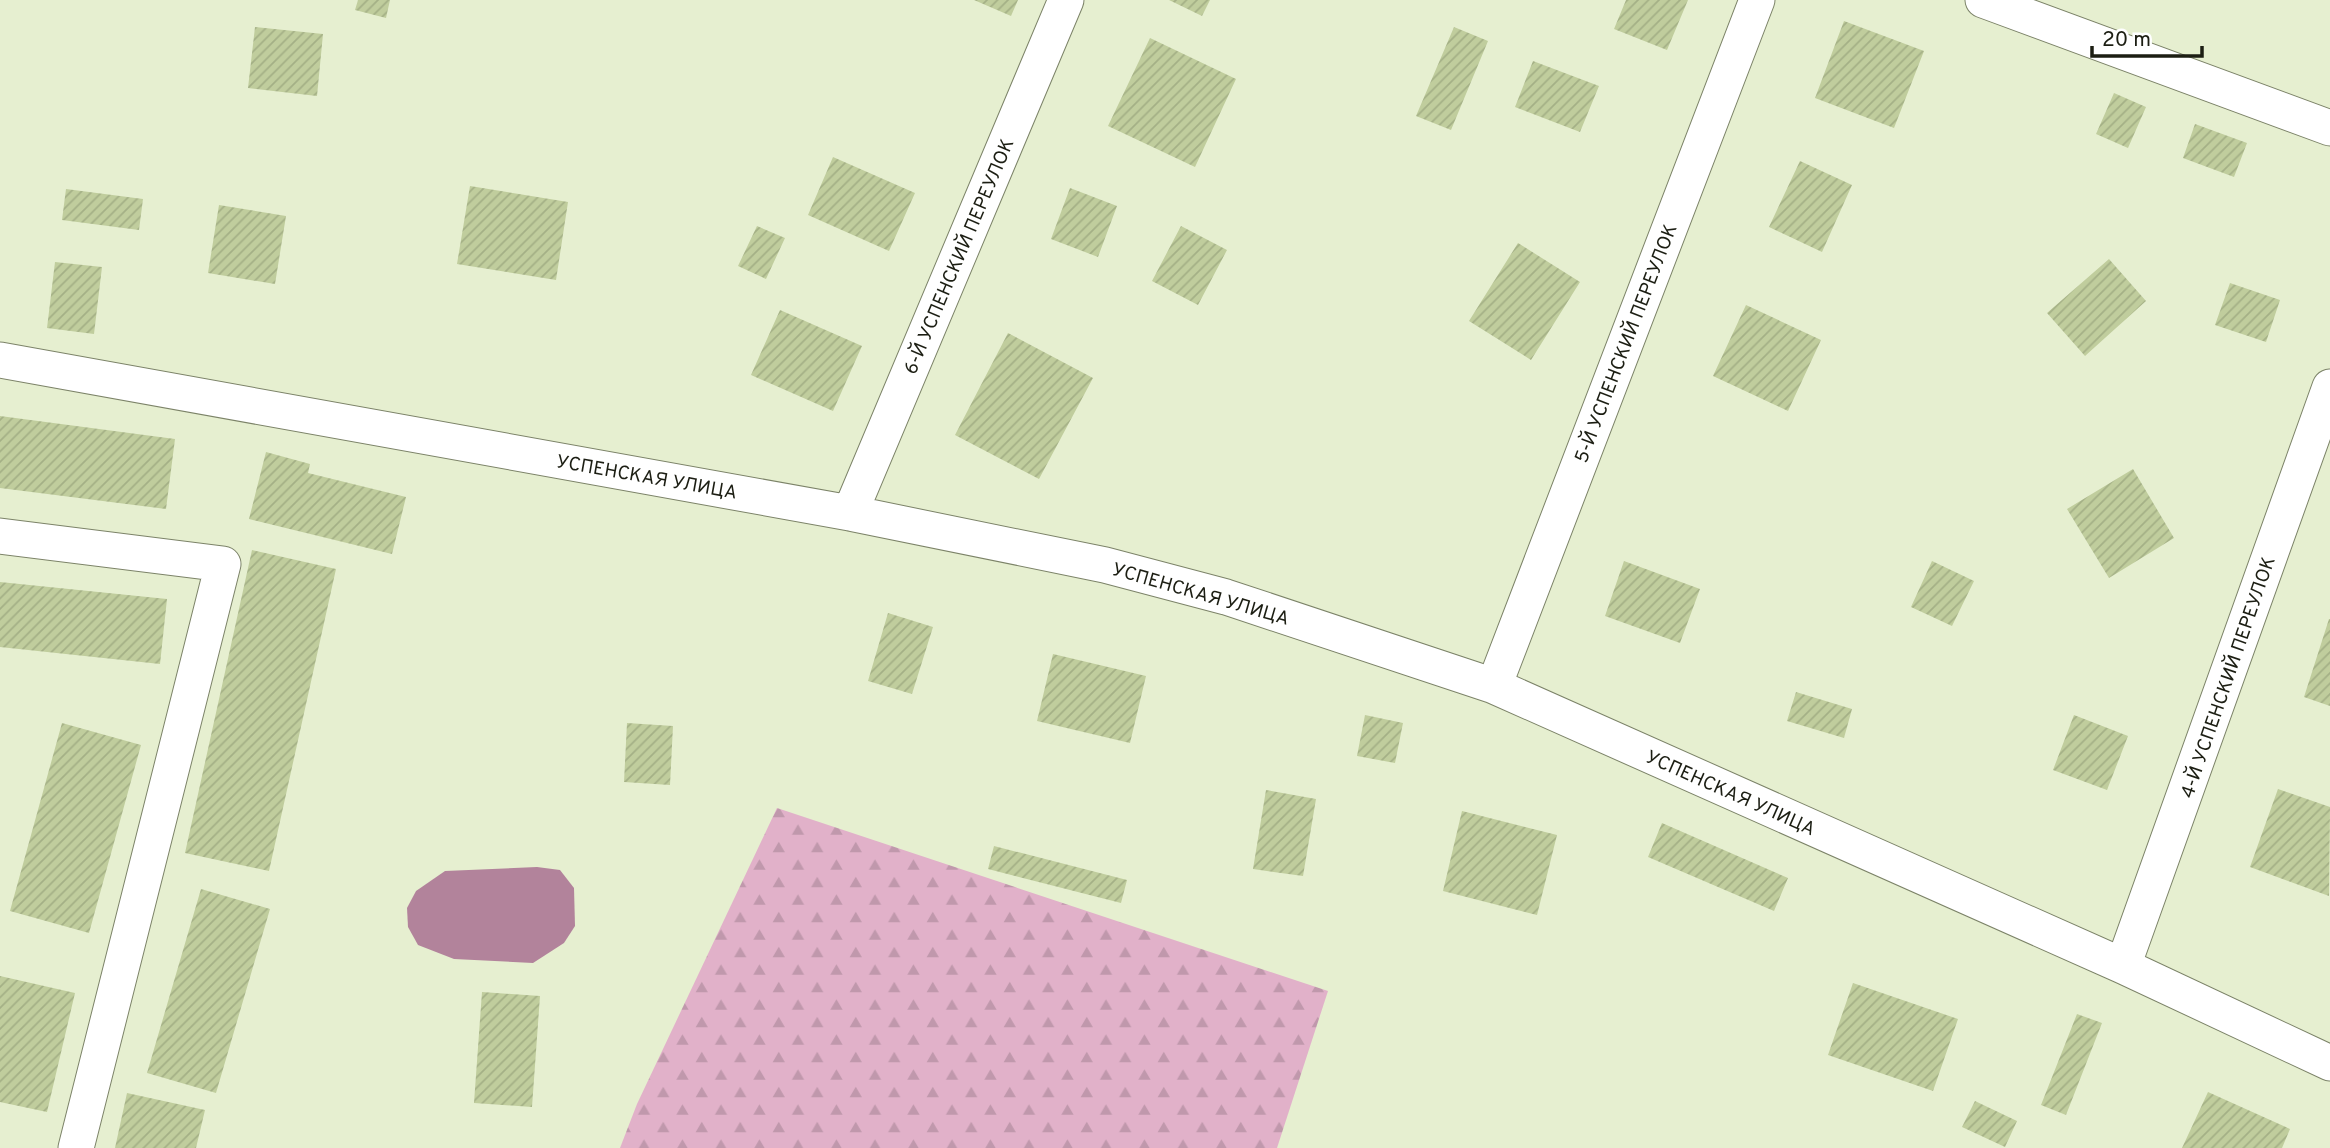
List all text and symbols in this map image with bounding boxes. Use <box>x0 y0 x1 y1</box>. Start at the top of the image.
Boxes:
scale bar <box>2092 14 2202 58</box>
text: 20 m <box>2102 27 2151 54</box>
street label: 6-Й УСПЕНСКИЙ ПЕРЕУЛОК <box>898 135 1020 378</box>
street label: 5-Й УСПЕНСКИЙ ПЕРЕУЛОК <box>1569 220 1684 467</box>
street label: УСПЕНСКАЯ УЛИЦА <box>554 450 739 506</box>
street label: 4-Й УСПЕНСКИЙ ПЕРЕУЛОК <box>2175 553 2282 802</box>
street label: УСПЕНСКАЯ УЛИЦА <box>1109 558 1292 632</box>
street label: УСПЕНСКАЯ УЛИЦА <box>1642 746 1819 842</box>

